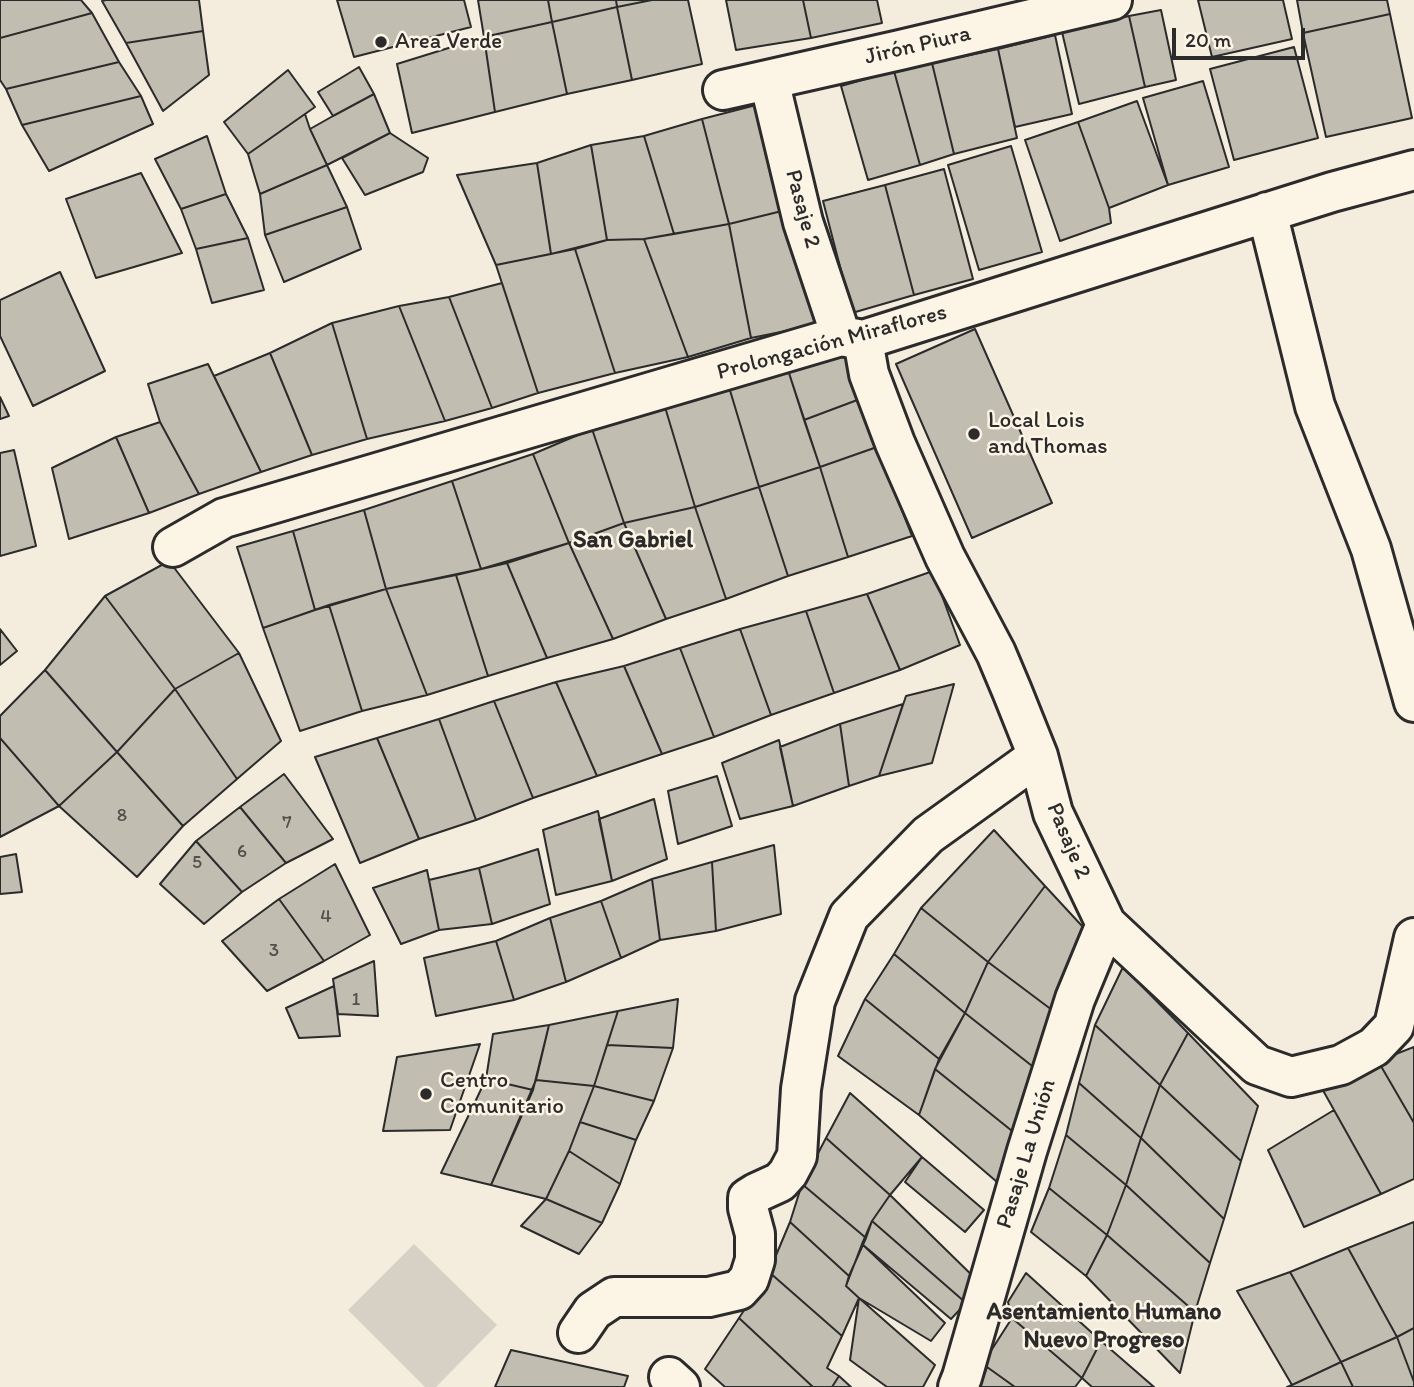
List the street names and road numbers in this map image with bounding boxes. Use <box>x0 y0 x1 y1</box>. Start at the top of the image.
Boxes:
street label: Jirón Piura <box>862 20 974 72</box>
street label: Pasaje 2 <box>778 167 826 251</box>
street label: Prolongación Miraflores <box>714 299 950 387</box>
street label: Pasaje 2 <box>1040 799 1096 883</box>
street label: Pasaje La Unión <box>991 1076 1063 1232</box>

